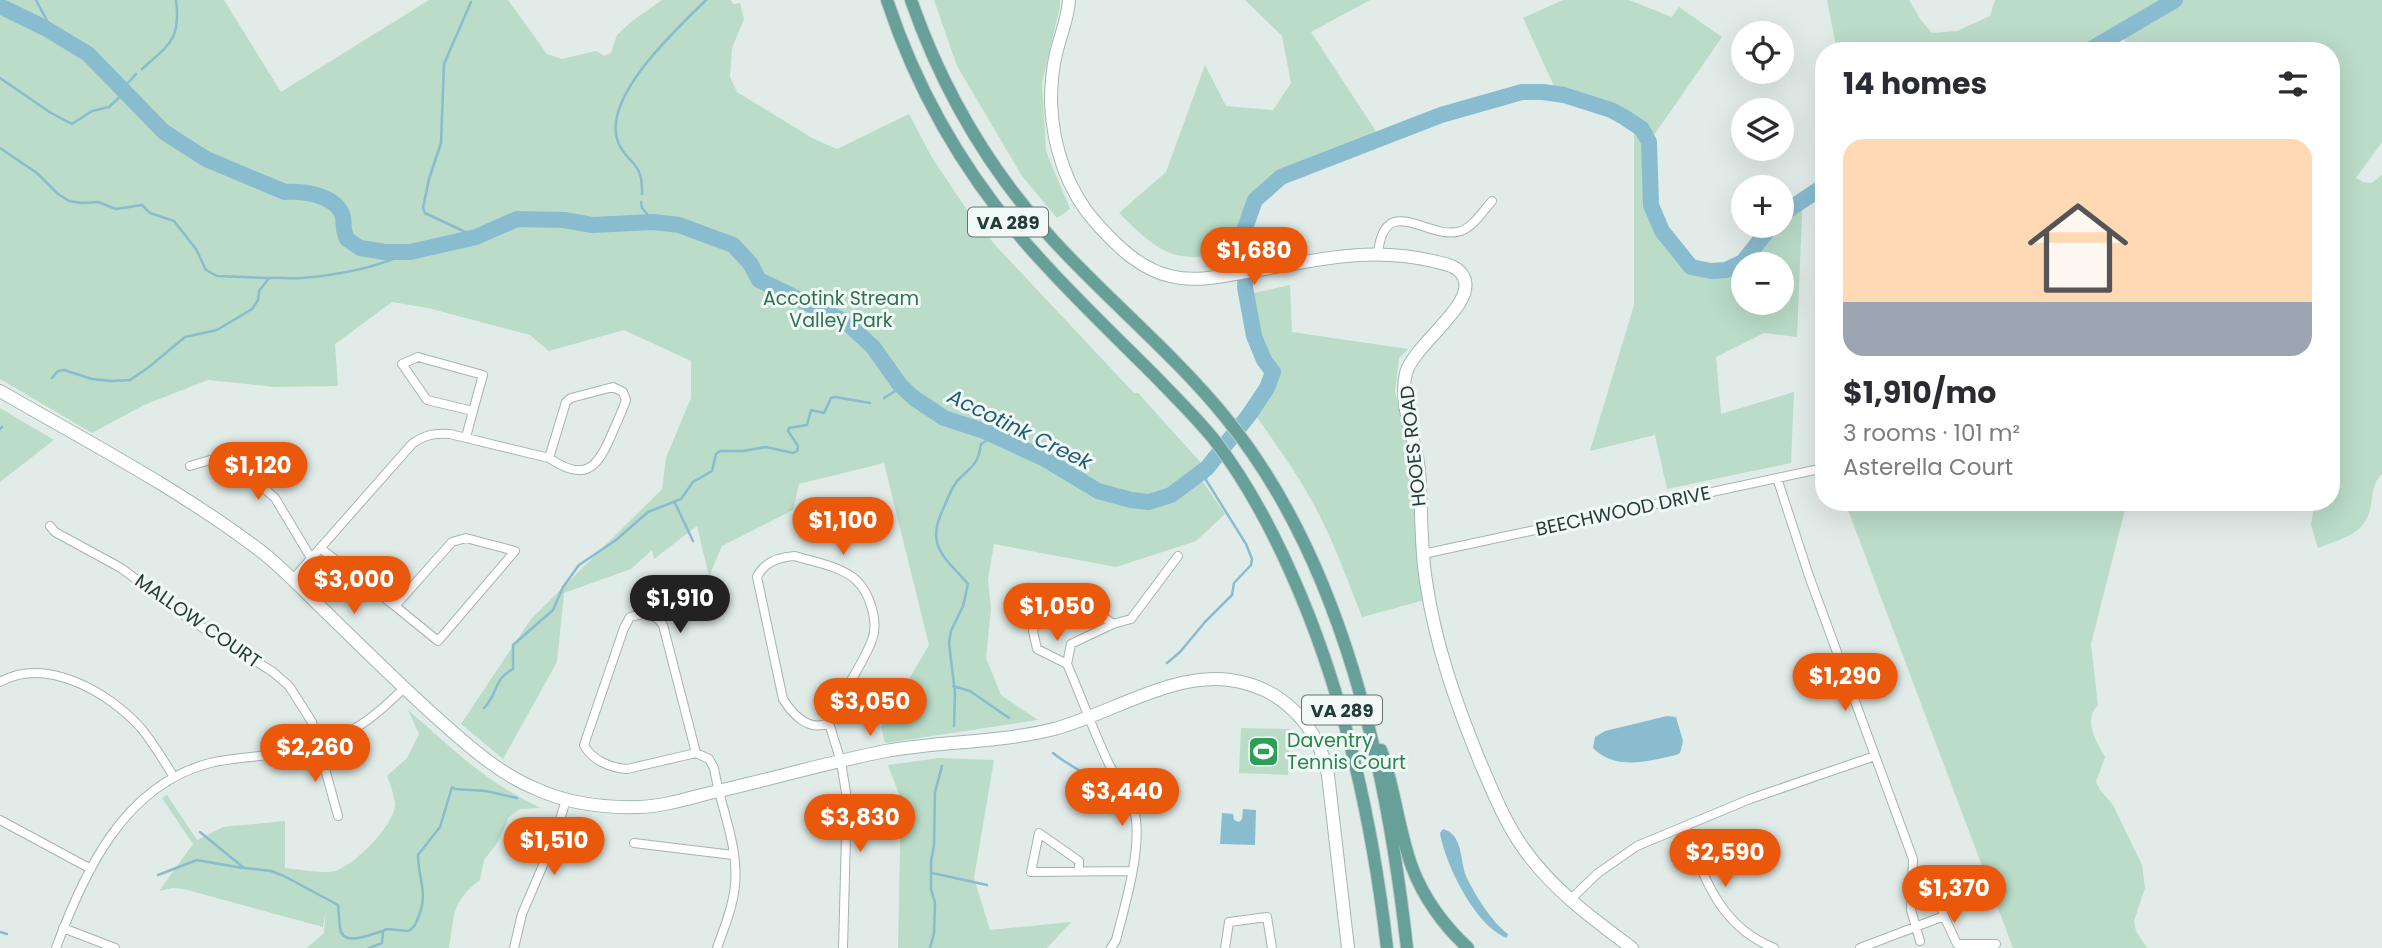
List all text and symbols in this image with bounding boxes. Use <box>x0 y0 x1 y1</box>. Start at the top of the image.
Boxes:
map controls <box>1731 21 1794 315</box>
button: locate <box>1731 21 1794 84</box>
text: 14 homes <box>1843 62 1987 105</box>
icon: filters <box>2274 65 2312 103</box>
button: layers <box>1731 98 1794 161</box>
button: + <box>1731 175 1794 238</box>
icon: home <box>2015 185 2141 311</box>
road number: VA 289 <box>968 208 1048 236</box>
pin: $1,680 <box>1197 228 1311 287</box>
text: $1,680 <box>1217 234 1291 266</box>
button: − <box>1731 252 1794 315</box>
park label: Accotink Stream Valley Park <box>763 285 919 334</box>
text: $1,910/mo <box>1843 371 1996 414</box>
water label: Accotink Creek <box>942 381 1098 477</box>
street label: HOOES ROAD <box>1393 384 1433 508</box>
text: 3 rooms · 101 m² <box>1843 417 2020 449</box>
pin: $1,120 <box>201 442 315 502</box>
text: $1,120 <box>224 449 292 481</box>
text: Asterella Court <box>1843 451 2013 483</box>
street label: BEECHWOOD DRIVE <box>1533 479 1713 543</box>
pin: $1,100 <box>786 498 900 557</box>
text: $1,100 <box>808 504 878 536</box>
pin: $3,000 <box>297 556 411 616</box>
text: $3,000 <box>314 563 394 595</box>
street label: MALLOW COURT <box>129 567 267 675</box>
pin: $1,910 <box>623 576 737 635</box>
text: $1,910 <box>646 582 714 614</box>
pin: $1,050 <box>1000 584 1114 643</box>
text: $1,050 <box>1019 590 1095 622</box>
pin: $1,290 <box>1788 654 1902 713</box>
text: $1,290 <box>1809 660 1881 692</box>
pin: $3,050 <box>813 678 927 738</box>
text: $3,050 <box>830 685 910 717</box>
road number: VA 289 <box>1302 696 1382 724</box>
pin: $2,260 <box>258 724 372 784</box>
place label: Daventry Tennis Court <box>1287 727 1406 776</box>
text: $2,260 <box>276 731 354 763</box>
sports icon: Daventry Tennis Court <box>1247 734 1281 768</box>
pin: $3,440 <box>1065 768 1179 828</box>
text: $3,440 <box>1081 775 1163 807</box>
pin: $3,830 <box>803 794 917 854</box>
text: $3,830 <box>820 801 900 833</box>
pin: $1,510 <box>497 818 611 877</box>
text: $1,510 <box>520 824 588 856</box>
pin: $2,590 <box>1668 830 1782 889</box>
text: $2,590 <box>1686 836 1764 868</box>
pin: $1,370 <box>1897 866 2011 925</box>
text: $1,370 <box>1918 872 1990 904</box>

